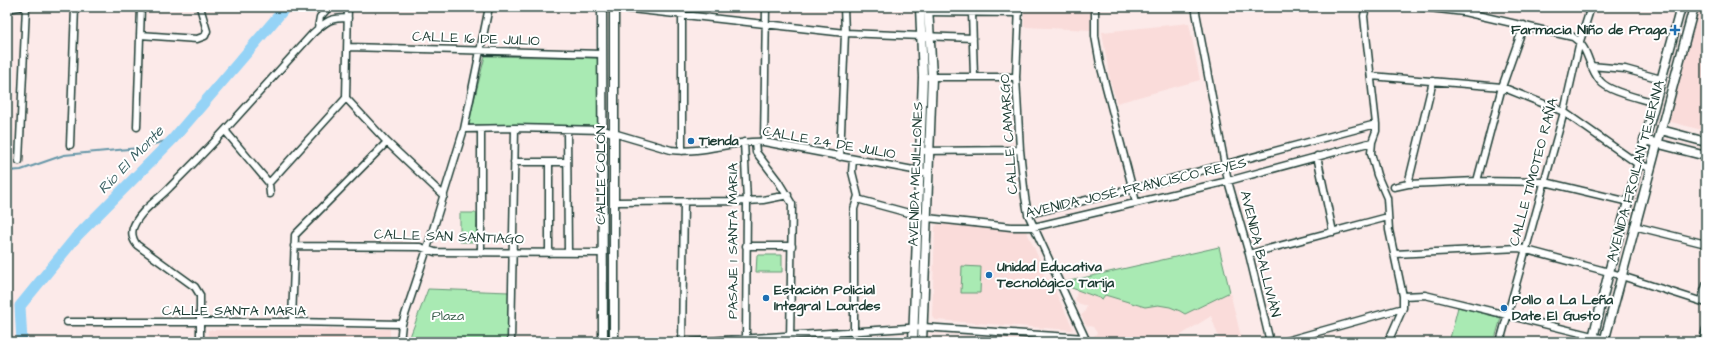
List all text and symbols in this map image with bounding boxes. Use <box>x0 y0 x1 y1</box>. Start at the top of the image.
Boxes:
place label: Farmacia Niño de Praga <box>1511 20 1668 41</box>
marker: Farmacia Niño de Praga <box>1670 25 1680 35</box>
street label: CALLE 16 DE JULIO <box>412 27 540 51</box>
street label: CALLE CAMARGO <box>995 73 1023 195</box>
street label: AVENIDA FROILAN TEJERINA <box>1602 78 1670 264</box>
street label: CALLE TIMOTEO RAÑA <box>1505 96 1563 248</box>
street label: AVENIDA MEJILLONES <box>903 101 929 247</box>
water label: Río El Monte <box>93 121 169 199</box>
street label: CALLE 24 DE JULIO <box>761 121 897 165</box>
street label: CALLE COLÓN <box>591 125 611 225</box>
place label: Tienda <box>698 131 740 151</box>
marker: Tienda <box>686 136 696 146</box>
street label: AVENIDA JOSÉ FRANCISCO REYES <box>1023 153 1249 223</box>
street label: PASAJE 1 SANTA MARIA <box>723 163 743 319</box>
street label: AVENIDA BALLIVIÁN <box>1235 189 1285 320</box>
street label: CALLE SAN SANTIAGO <box>374 224 524 250</box>
place label: Unidad Educativa Tecnológico Tarija <box>996 257 1115 294</box>
marker: Unidad Educativa Tecnológico Tarija <box>984 270 994 280</box>
place label: Estación Policial Integral Lourdes <box>774 280 880 317</box>
place label: Pollo a La Leña Date El Gusto <box>1512 290 1614 326</box>
marker: Estación Policial Integral Lourdes <box>761 293 771 303</box>
street label: CALLE SANTA MARIA <box>162 301 306 321</box>
marker: Pollo a La Leña Date El Gusto <box>1499 303 1509 313</box>
park label: Plaza <box>432 306 464 326</box>

